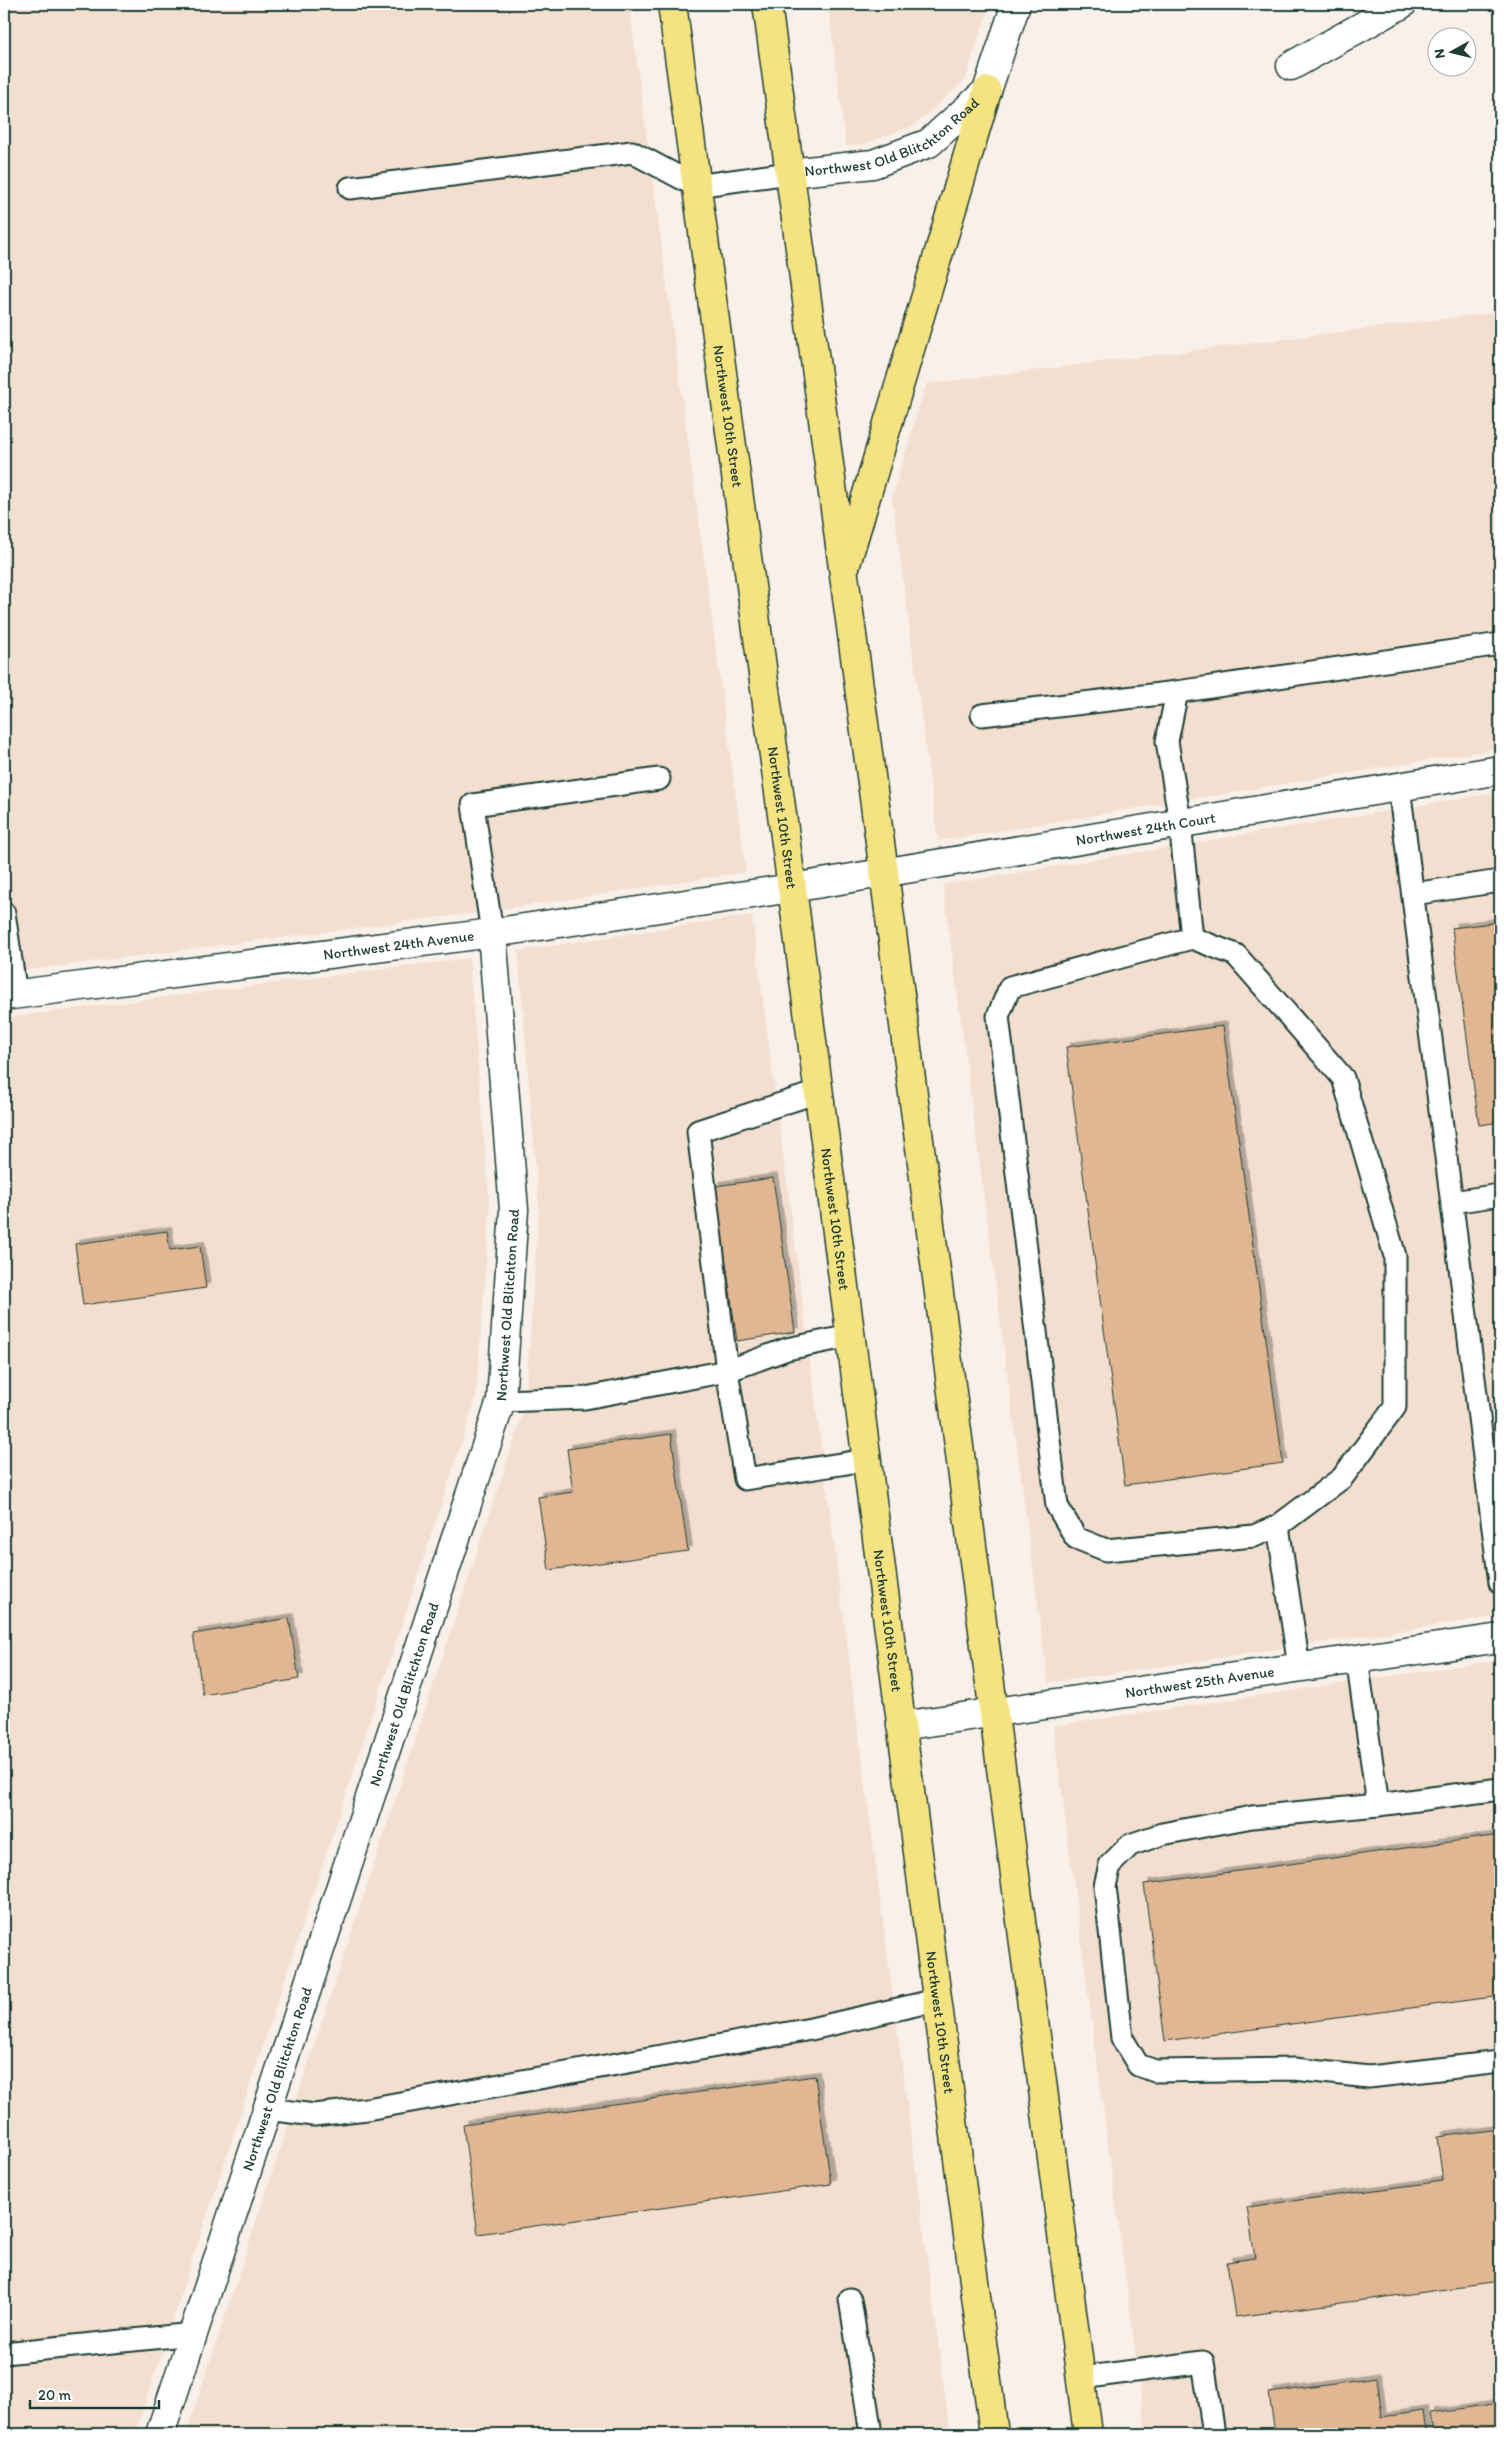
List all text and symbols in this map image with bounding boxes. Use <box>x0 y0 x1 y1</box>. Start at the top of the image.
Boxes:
north arrow <box>1426 28 1476 78</box>
text: N <box>1431 48 1449 60</box>
street label: Northwest Old Blitchton Road <box>804 94 983 180</box>
street label: Northwest 10th Street <box>709 344 747 489</box>
street label: Northwest 10th Street <box>764 745 801 890</box>
street label: Northwest 24th Court <box>1075 809 1217 850</box>
street label: Northwest 24th Avenue <box>322 926 475 964</box>
street label: Northwest 10th Street <box>817 1147 854 1292</box>
street label: Northwest Old Blitchton Road <box>492 1208 523 1402</box>
street label: Northwest 10th Street <box>870 1548 906 1693</box>
street label: Northwest Old Blitchton Road <box>365 1600 443 1789</box>
street label: Northwest 25th Avenue <box>1124 1662 1276 1702</box>
street label: Northwest 10th Street <box>922 1950 958 2095</box>
street label: Northwest Old Blitchton Road <box>238 1985 316 2173</box>
scale bar <box>30 2378 159 2410</box>
text: 20 m <box>38 2386 72 2404</box>

